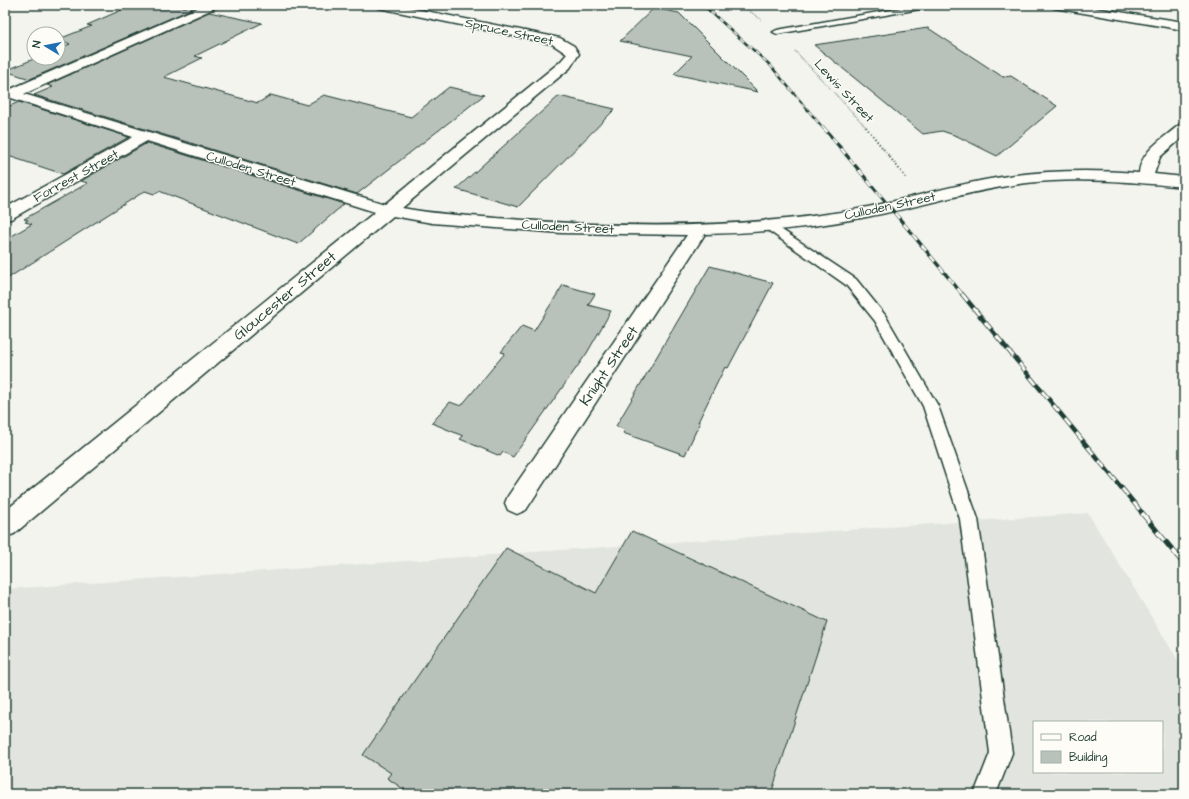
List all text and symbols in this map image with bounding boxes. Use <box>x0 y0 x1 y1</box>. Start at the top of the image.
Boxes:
street label: Spruce Street <box>463 14 556 50</box>
north arrow <box>26 26 66 66</box>
text: N <box>29 40 45 49</box>
street label: Lewis Street <box>810 55 878 127</box>
street label: Forrest Street <box>30 145 122 207</box>
street label: Culloden Street <box>204 147 299 191</box>
street label: Culloden Street <box>843 187 938 224</box>
street label: Culloden Street <box>521 216 616 238</box>
street label: Gloucester Street <box>229 247 341 345</box>
street label: Knight Street <box>574 322 644 411</box>
legend <box>1033 721 1163 773</box>
text: Road <box>1069 729 1097 746</box>
text: Building <box>1069 749 1107 767</box>

